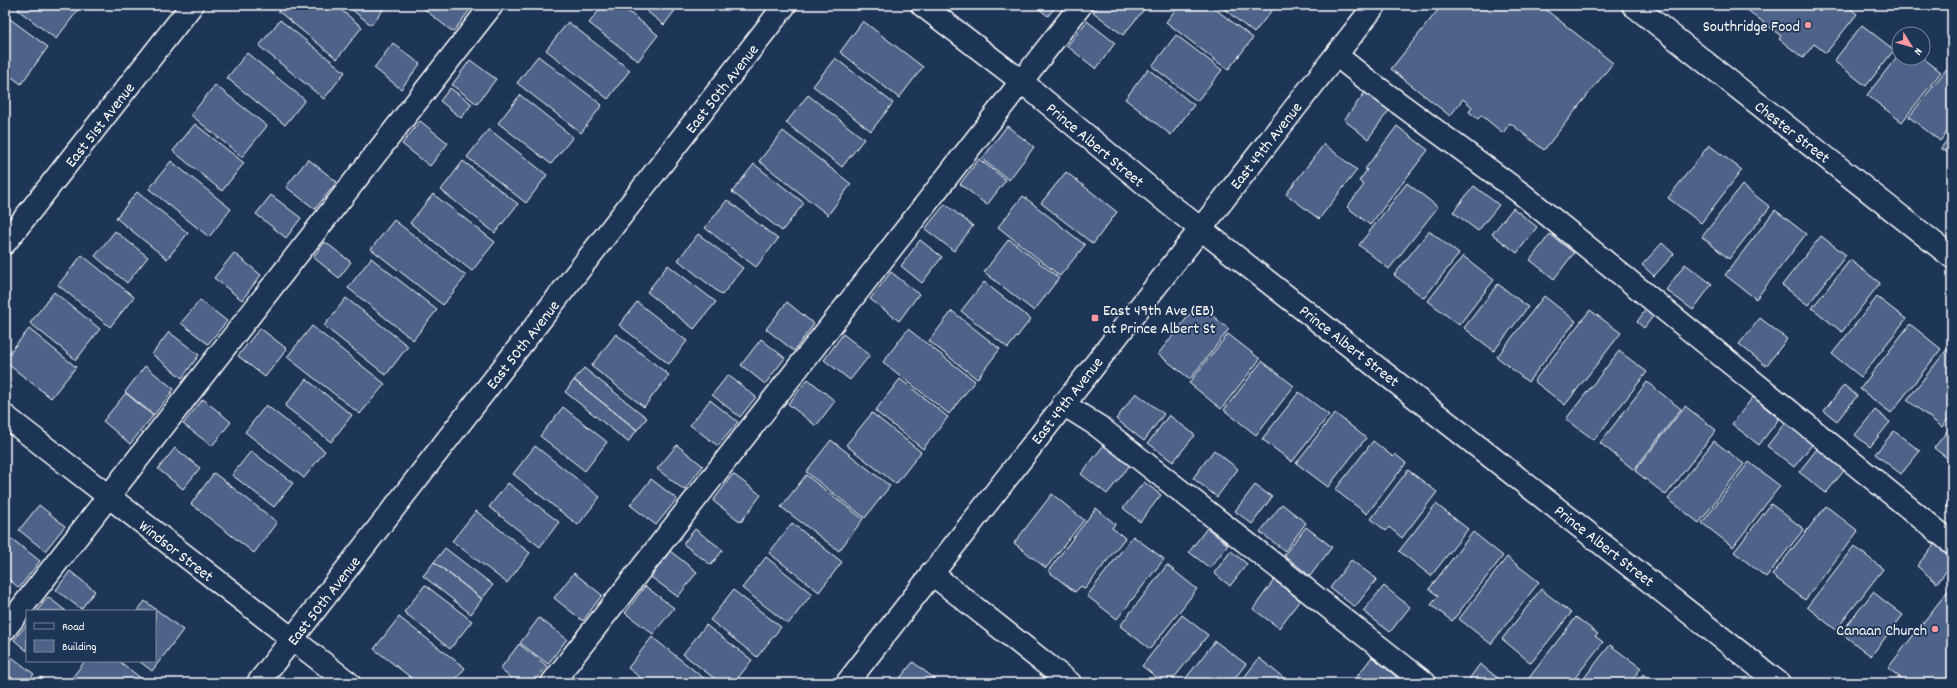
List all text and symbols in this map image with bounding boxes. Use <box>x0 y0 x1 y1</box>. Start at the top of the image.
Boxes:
place label: Southridge Food <box>1703 16 1800 39</box>
marker: Southridge Food <box>1803 20 1813 30</box>
north arrow <box>1891 26 1931 66</box>
street label: East 50th Avenue <box>681 40 765 139</box>
text: N <box>1909 44 1925 58</box>
street label: East 51st Avenue <box>60 78 141 173</box>
street label: Chester Street <box>1749 96 1834 170</box>
street label: Prince Albert Street <box>1040 98 1148 194</box>
street label: East 49th Avenue <box>1225 98 1309 195</box>
street label: East 50th Avenue <box>482 296 566 395</box>
place label: East 49th Ave (EB) at Prince Albert St <box>1103 300 1216 341</box>
street label: Prince Albert Street <box>1293 300 1404 394</box>
marker: East 49th Ave (EB) at Prince Albert St <box>1090 313 1100 323</box>
street label: East 49th Avenue <box>1026 353 1110 450</box>
street label: Prince Albert Street <box>1548 500 1659 594</box>
street label: Windsor Street <box>133 515 218 589</box>
street label: East 50th Avenue <box>283 552 367 651</box>
legend <box>26 610 156 662</box>
text: Road <box>62 619 84 636</box>
place label: Canaan Church <box>1836 620 1927 643</box>
marker: Canaan Church <box>1930 624 1940 634</box>
text: Building <box>62 639 97 656</box>

